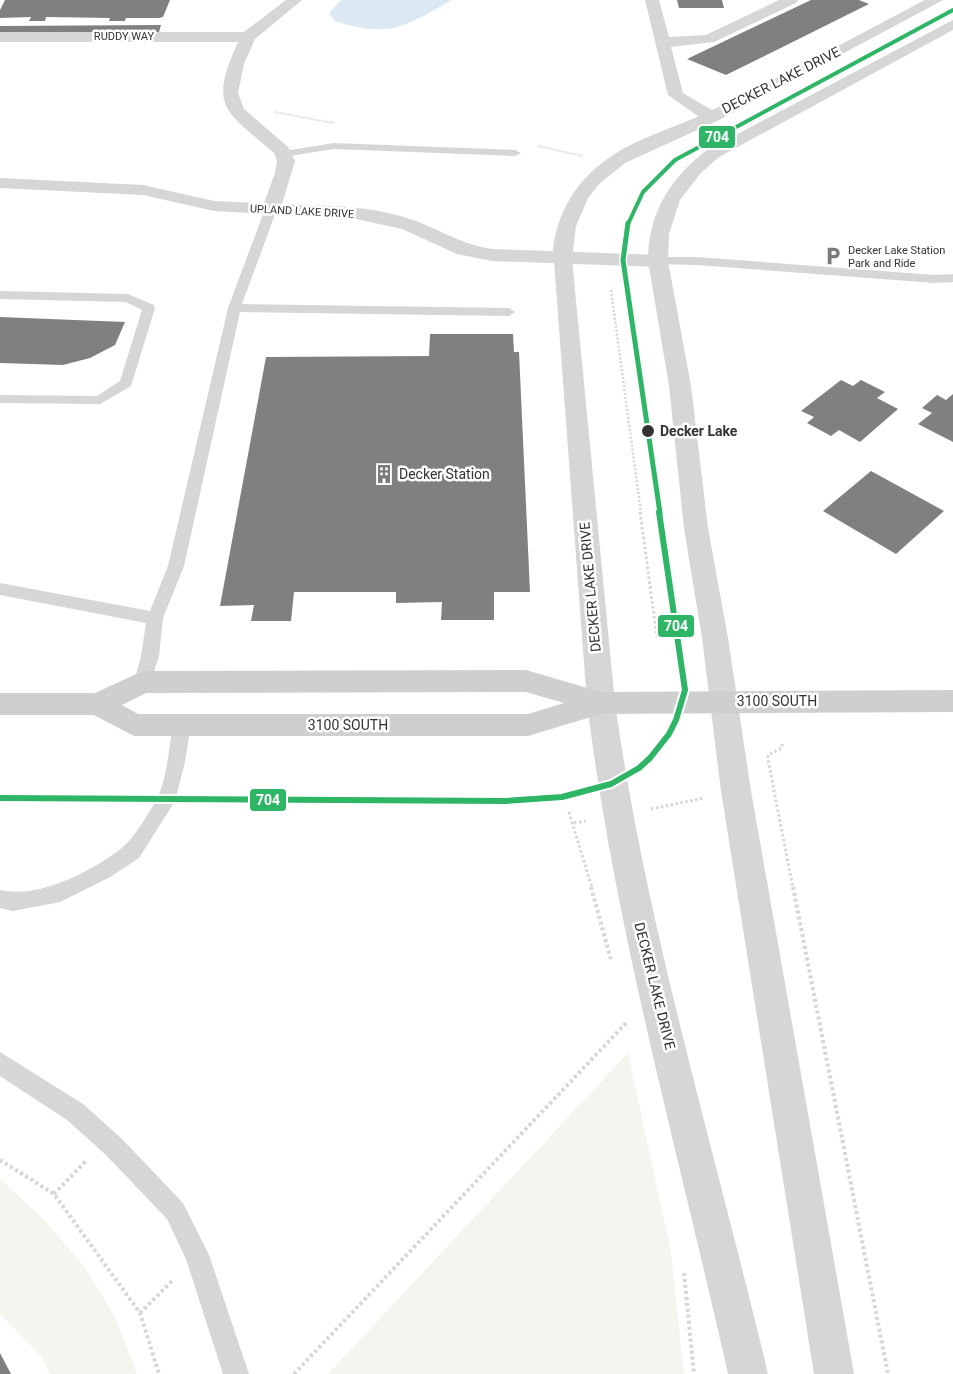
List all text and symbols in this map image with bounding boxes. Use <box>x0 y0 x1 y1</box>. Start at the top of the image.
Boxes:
street label: RUDDY WAY <box>94 30 155 43</box>
street label: DECKER LAKE DRIVE <box>719 43 843 117</box>
line badge: 704 <box>698 125 736 149</box>
text: 704 <box>705 129 729 145</box>
street label: UPLAND LAKE DRIVE <box>250 202 354 221</box>
place label: Decker Lake Station Park and Ride <box>848 244 945 270</box>
parking icon: Decker Lake Station Park and Ride <box>822 245 844 267</box>
marker: Decker Lake <box>640 423 656 439</box>
place label: Decker Lake <box>660 423 738 439</box>
building icon: Decker Station <box>373 463 395 485</box>
place label: Decker Station <box>399 466 490 482</box>
street label: DECKER LAKE DRIVE <box>576 521 604 653</box>
line badge: 704 <box>657 614 695 638</box>
text: 704 <box>664 618 688 634</box>
street label: 3100 SOUTH <box>737 693 817 709</box>
street label: 3100 SOUTH <box>308 717 388 733</box>
line badge: 704 <box>249 788 287 812</box>
text: 704 <box>256 792 280 808</box>
street label: DECKER LAKE DRIVE <box>631 921 679 1051</box>

